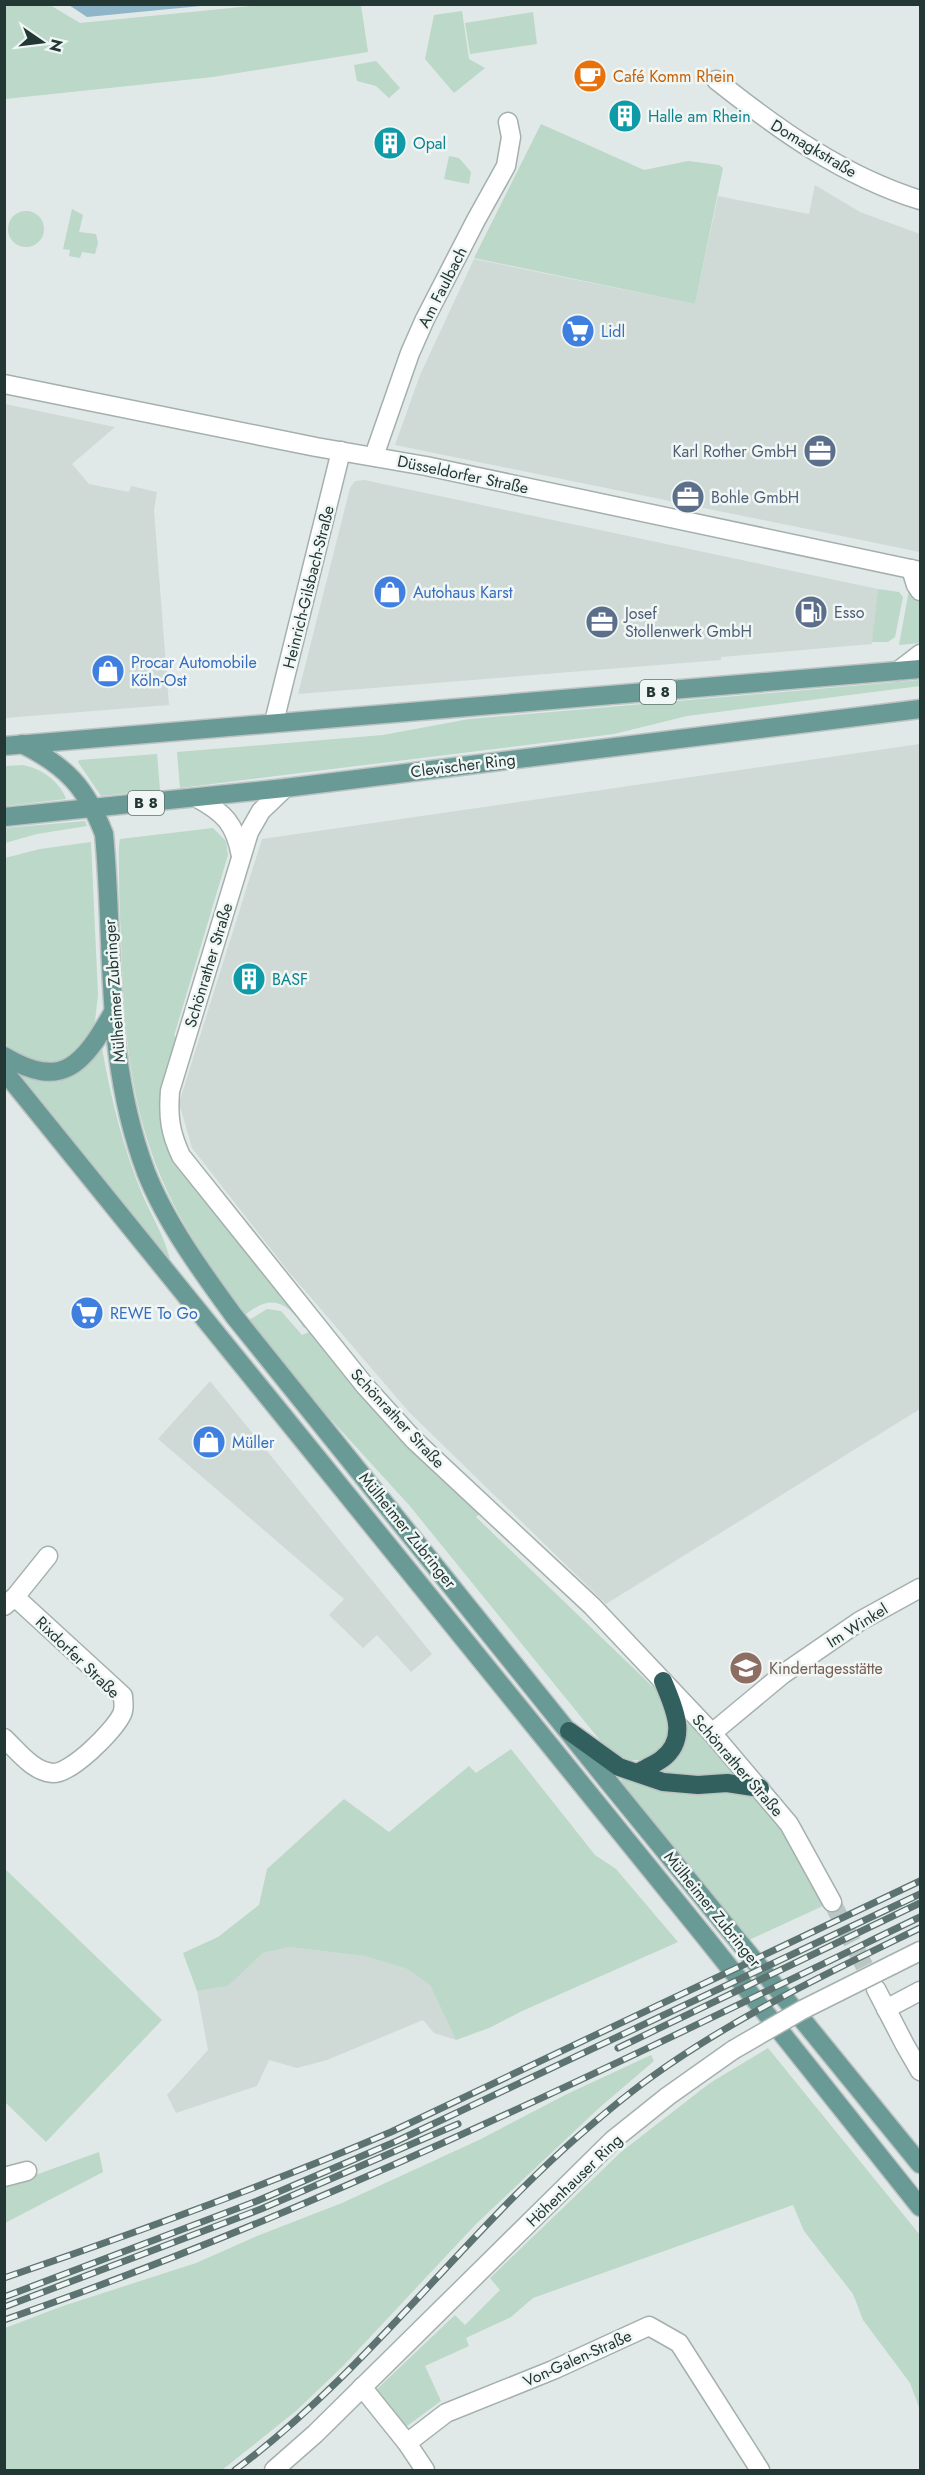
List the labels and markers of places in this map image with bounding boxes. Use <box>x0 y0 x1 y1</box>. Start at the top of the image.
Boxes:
cafe icon: Café Komm Rhein <box>572 58 608 94</box>
place label: Café Komm Rhein <box>613 65 735 88</box>
building icon: Halle am Rhein <box>607 98 643 134</box>
place label: Halle am Rhein <box>648 105 751 128</box>
building icon: Opal <box>372 125 408 161</box>
place label: Opal <box>413 132 446 155</box>
supermarket icon: Lidl <box>560 313 596 349</box>
place label: Lidl <box>601 320 625 343</box>
office icon: Karl Rother GmbH <box>802 433 838 469</box>
place label: Karl Rother GmbH <box>672 440 797 463</box>
office icon: Bohle GmbH <box>670 479 706 515</box>
place label: Bohle GmbH <box>711 486 799 509</box>
shop icon: Autohaus Karst <box>372 574 408 610</box>
place label: Autohaus Karst <box>413 581 513 604</box>
fuel station icon: Esso <box>793 594 829 630</box>
place label: Esso <box>834 601 865 624</box>
place label: Josef Stollenwerk GmbH <box>623 602 752 643</box>
office icon: Josef Stollenwerk GmbH <box>584 604 620 640</box>
place label: Procar Automobile Köln-Ost <box>131 651 257 692</box>
shop icon: Procar Automobile Köln-Ost <box>90 653 126 689</box>
building icon: BASF <box>231 961 267 997</box>
place label: BASF <box>272 968 308 991</box>
supermarket icon: REWE To Go <box>69 1295 105 1331</box>
place label: REWE To Go <box>110 1302 198 1325</box>
shop icon: Müller <box>191 1424 227 1460</box>
place label: Müller <box>232 1431 275 1454</box>
school or university icon: Kindertagesstätte <box>728 1650 764 1686</box>
place label: Kindertagesstätte <box>769 1657 883 1680</box>

